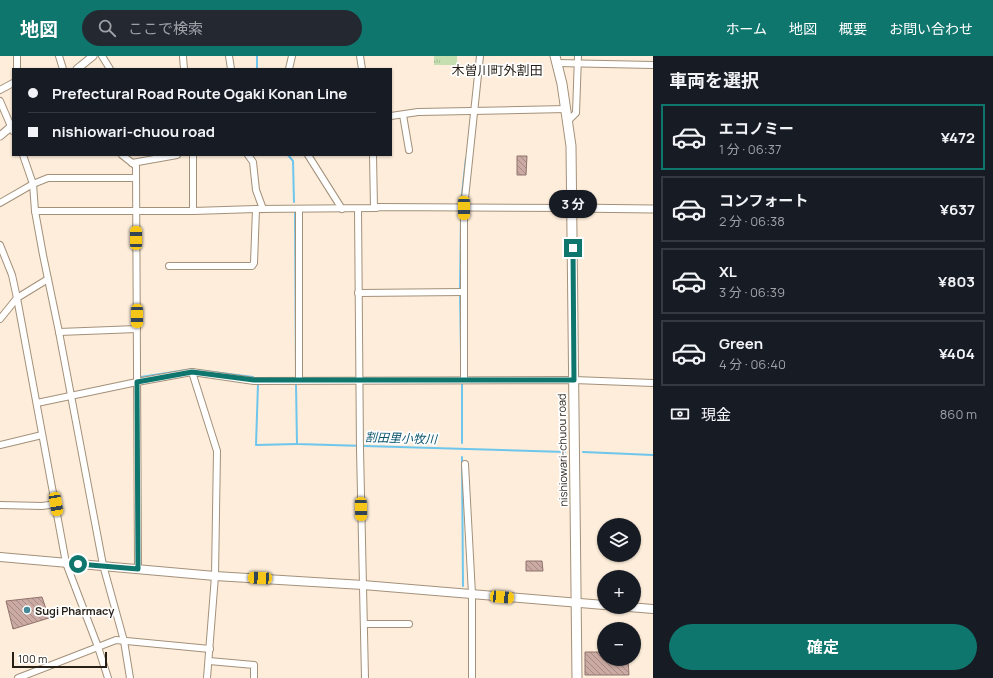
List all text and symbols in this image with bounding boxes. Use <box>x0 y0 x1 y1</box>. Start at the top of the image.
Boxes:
search box <box>82 10 362 46</box>
text: 地図 <box>20 16 58 42</box>
icon: search <box>96 17 118 39</box>
text: ここで検索 <box>128 18 203 39</box>
text: ホーム <box>725 19 767 38</box>
text: 地図 <box>789 19 817 38</box>
text: 概要 <box>839 19 867 38</box>
text: お問い合わせ <box>889 19 973 38</box>
district label: 木曽川町外割田 <box>451 61 543 79</box>
text: 車両を選択 <box>669 68 759 92</box>
text: Prefectural Road Route Ogaki Konan Line <box>52 83 347 104</box>
text: エコノミー <box>719 118 794 139</box>
icon: car <box>671 119 707 155</box>
text: nishiowari-chuou road <box>52 121 215 142</box>
text: ¥472 <box>941 127 975 148</box>
text: 1 分 · 06:37 <box>719 140 781 158</box>
callout: 3 分 <box>549 190 597 218</box>
text: コンフォート <box>719 190 809 211</box>
icon: car <box>671 191 707 227</box>
text: 3 分 <box>561 195 585 213</box>
car <box>458 196 470 220</box>
text: ¥637 <box>940 199 975 220</box>
text: 2 分 · 06:38 <box>719 212 785 230</box>
car <box>130 226 142 250</box>
route end <box>564 239 582 257</box>
text: XL <box>719 261 737 282</box>
icon: car <box>671 263 707 299</box>
text: ¥803 <box>938 271 975 292</box>
text: 3 分 · 06:39 <box>719 283 785 301</box>
car <box>131 304 143 328</box>
text: Green <box>719 333 763 354</box>
icon: car <box>671 335 707 371</box>
text: ¥404 <box>939 343 975 364</box>
text: 4 分 · 06:40 <box>719 355 786 373</box>
street label: nishiowari-chuou road <box>554 393 570 507</box>
icon: cash <box>669 403 691 425</box>
text: 現金 <box>701 404 731 425</box>
text: 860 m <box>940 405 977 423</box>
water label: 割田里小牧川 <box>365 428 439 448</box>
car <box>48 491 64 517</box>
car <box>355 497 367 521</box>
map controls <box>597 518 641 666</box>
button: layers <box>597 518 641 562</box>
route start <box>69 555 87 573</box>
button: + <box>597 570 641 614</box>
car <box>248 571 272 585</box>
car <box>490 590 514 604</box>
place label: Sugi Pharmacy <box>35 603 115 618</box>
marker: Sugi Pharmacy <box>22 605 32 615</box>
button: − <box>597 622 641 666</box>
button: 確定 <box>669 624 977 670</box>
scale bar <box>12 650 107 669</box>
text: 100 m <box>18 651 47 666</box>

